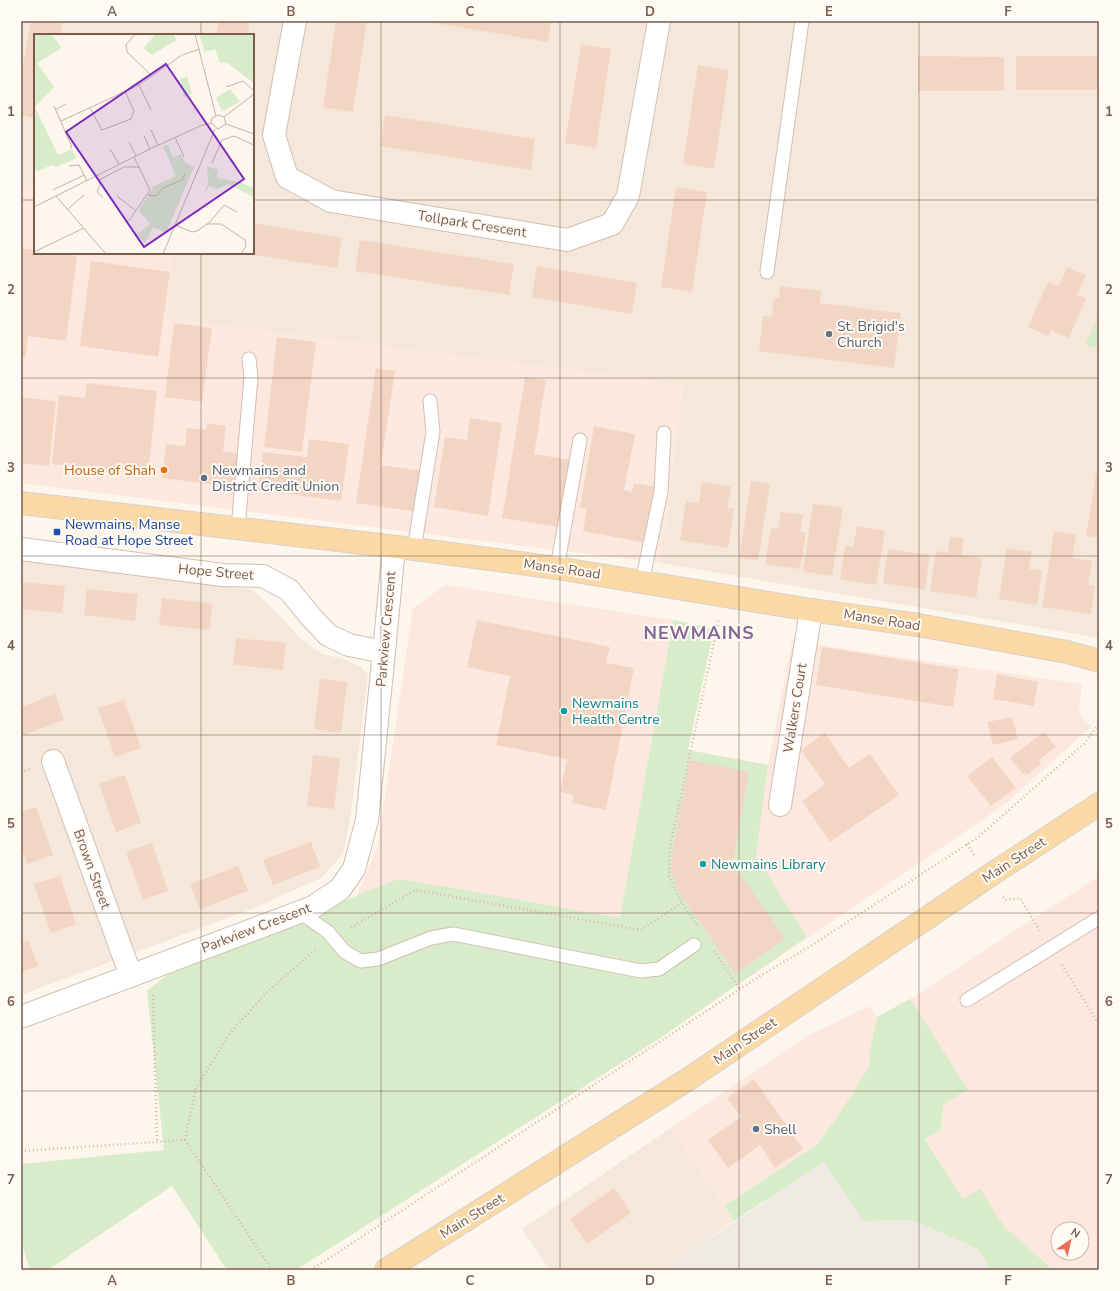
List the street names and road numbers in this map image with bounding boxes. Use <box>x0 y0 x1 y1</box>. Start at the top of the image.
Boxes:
street label: Tollpark Crescent <box>416 206 528 242</box>
street label: Manse Road <box>522 554 602 584</box>
street label: Hope Street <box>177 559 255 585</box>
street label: Parkview Crescent <box>371 570 401 688</box>
street label: Manse Road <box>842 605 922 635</box>
street label: Walkers Court <box>779 662 811 754</box>
street label: Brown Street <box>69 826 115 912</box>
street label: Main Street <box>978 832 1050 888</box>
street label: Parkview Crescent <box>198 898 314 958</box>
street label: Main Street <box>710 1013 780 1069</box>
street label: Main Street <box>436 1189 508 1243</box>

